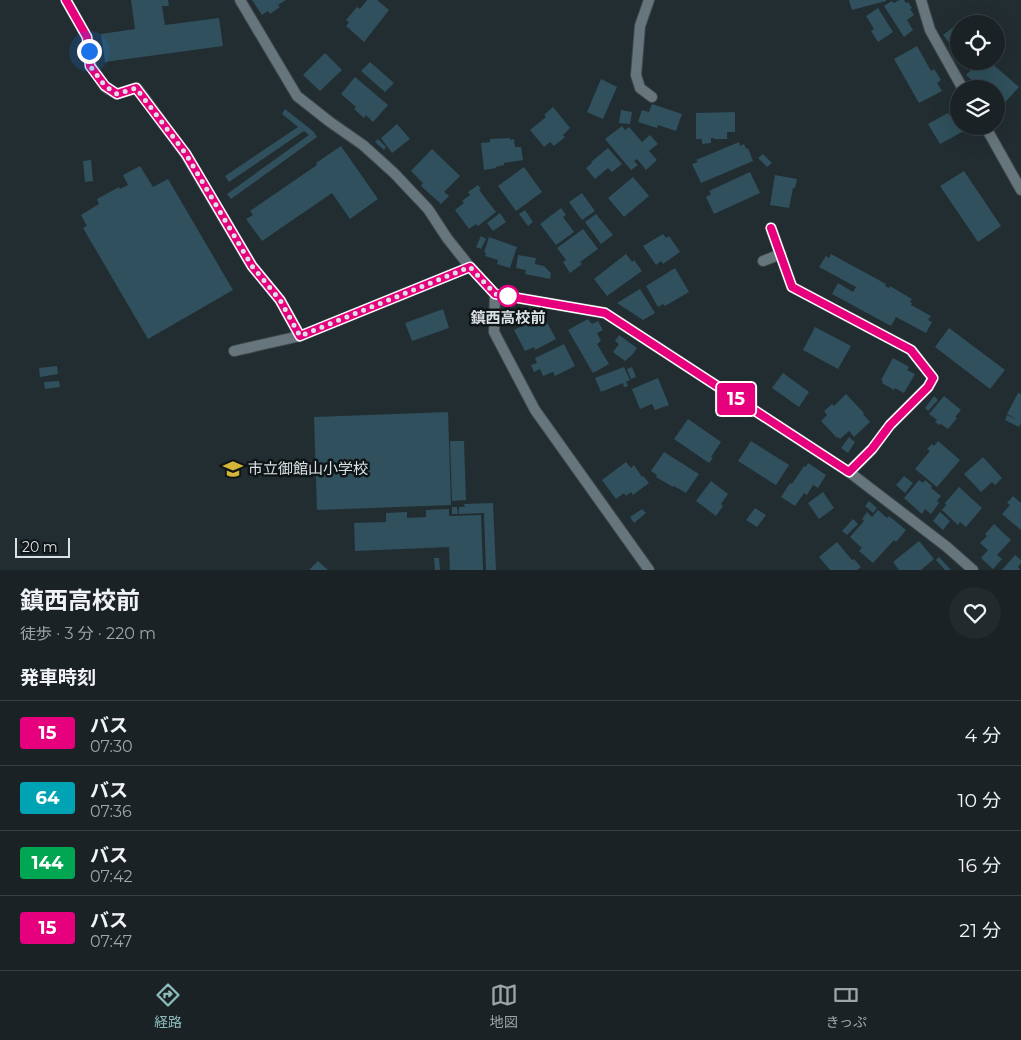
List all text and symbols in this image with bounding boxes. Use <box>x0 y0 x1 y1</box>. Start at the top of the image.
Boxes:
map controls <box>950 15 1005 135</box>
button: locate <box>950 15 1005 70</box>
your location <box>77 39 102 64</box>
button: layers <box>950 80 1005 135</box>
marker: 鎮西高校前 <box>497 285 519 307</box>
place label: 鎮西高校前 <box>470 308 546 327</box>
line badge: 15 <box>714 383 758 415</box>
text: 15 <box>727 388 745 410</box>
school or university icon: 市立御館山小学校 <box>222 458 244 480</box>
place label: 市立御館山小学校 <box>248 459 368 478</box>
scale bar <box>15 535 70 558</box>
text: 20 m <box>22 538 58 556</box>
text: 鎮西高校前 <box>20 586 140 615</box>
button: heart <box>949 587 1001 639</box>
text: 徒歩 · 3 分 · 220 m <box>20 624 156 643</box>
text: 発車時刻 <box>20 666 96 689</box>
text: バス <box>90 714 128 737</box>
text: 15 <box>39 722 56 744</box>
text: 4 分 <box>964 724 1001 747</box>
text: 07:30 <box>90 737 133 756</box>
text: バス <box>90 779 128 802</box>
text: 64 <box>36 787 59 809</box>
text: 10 分 <box>958 789 1001 812</box>
text: 07:36 <box>90 802 132 821</box>
text: バス <box>90 844 128 867</box>
text: 144 <box>32 852 63 874</box>
text: 16 分 <box>959 854 1001 877</box>
text: 07:42 <box>90 867 133 886</box>
text: バス <box>90 909 128 932</box>
text: 15 <box>39 917 56 939</box>
text: 21 分 <box>959 919 1001 942</box>
text: 07:47 <box>90 932 132 951</box>
tab: 経路 <box>154 981 182 1031</box>
tab: 地図 <box>490 981 518 1031</box>
tab: きっぷ <box>826 981 867 1031</box>

